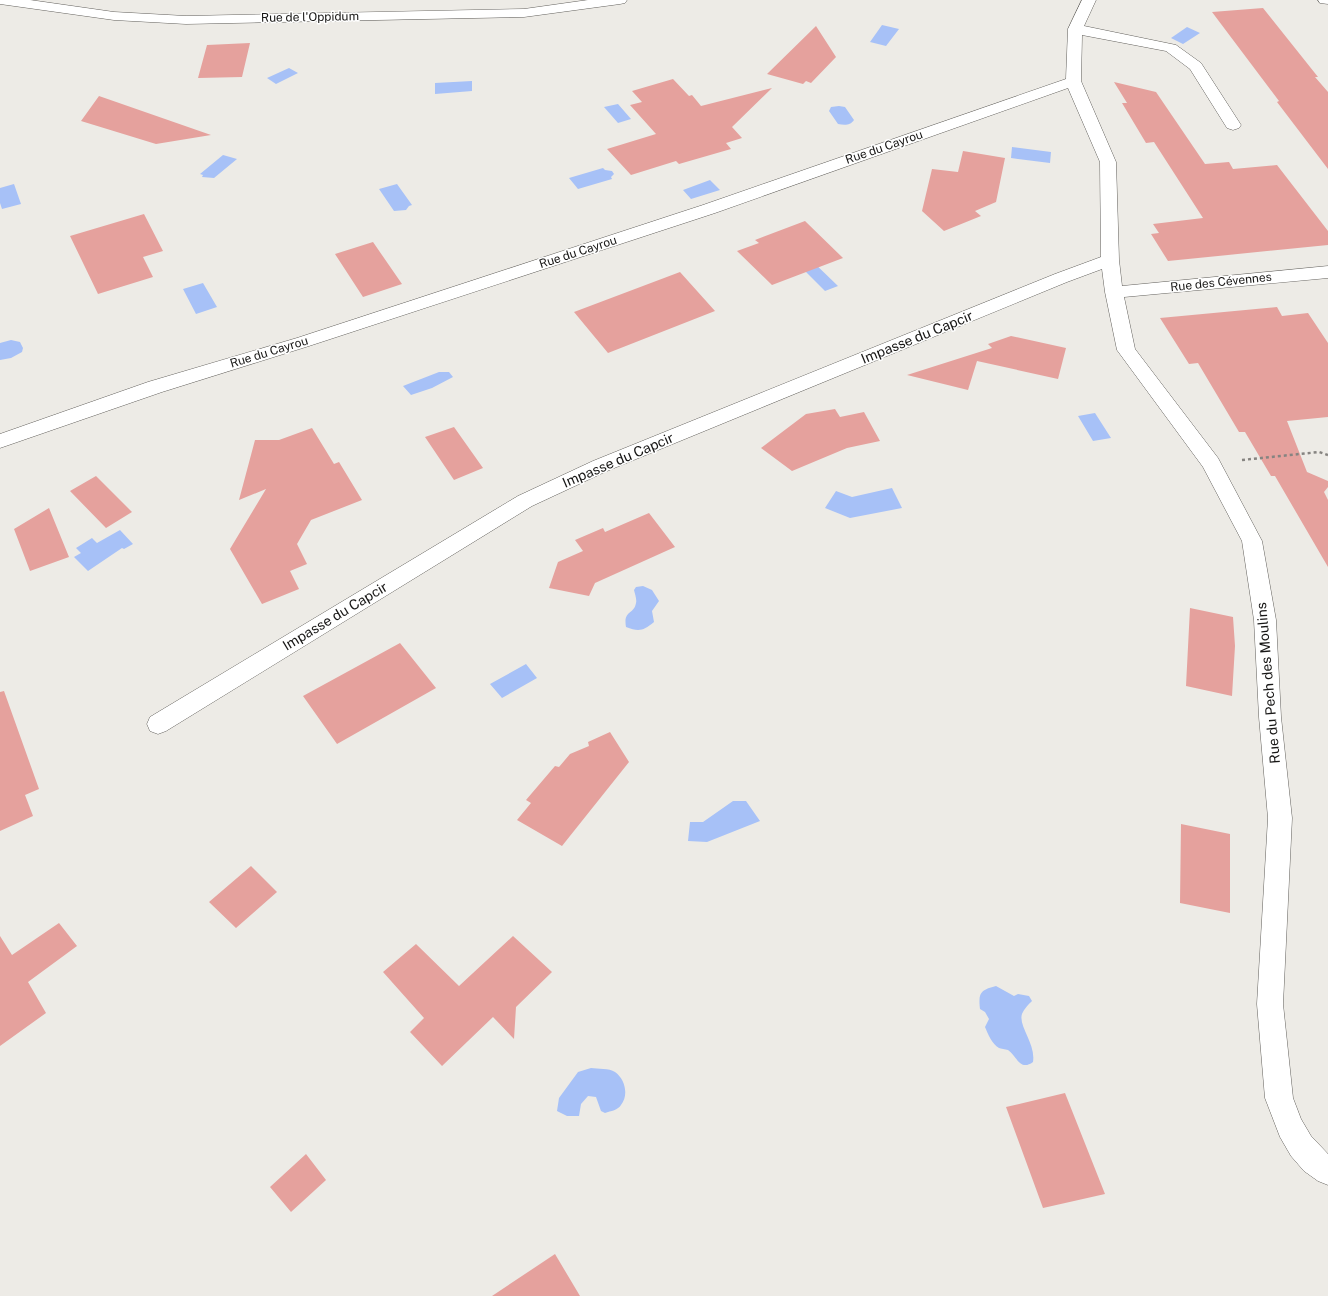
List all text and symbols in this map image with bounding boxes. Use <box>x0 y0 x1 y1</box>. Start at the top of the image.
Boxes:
street label: Rue de l'Oppidum <box>261 9 359 25</box>
street label: Rue du Cayrou <box>843 127 925 167</box>
street label: Rue du Cayrou <box>537 233 619 271</box>
street label: Rue des Cévennes <box>1170 270 1272 294</box>
street label: Impasse du Capcir <box>859 307 975 367</box>
street label: Rue du Cayrou <box>228 333 310 371</box>
street label: Impasse du Capcir <box>560 429 676 491</box>
street label: Impasse du Capcir <box>280 578 390 654</box>
street label: Rue du Pech des Moulins <box>1253 602 1283 764</box>

